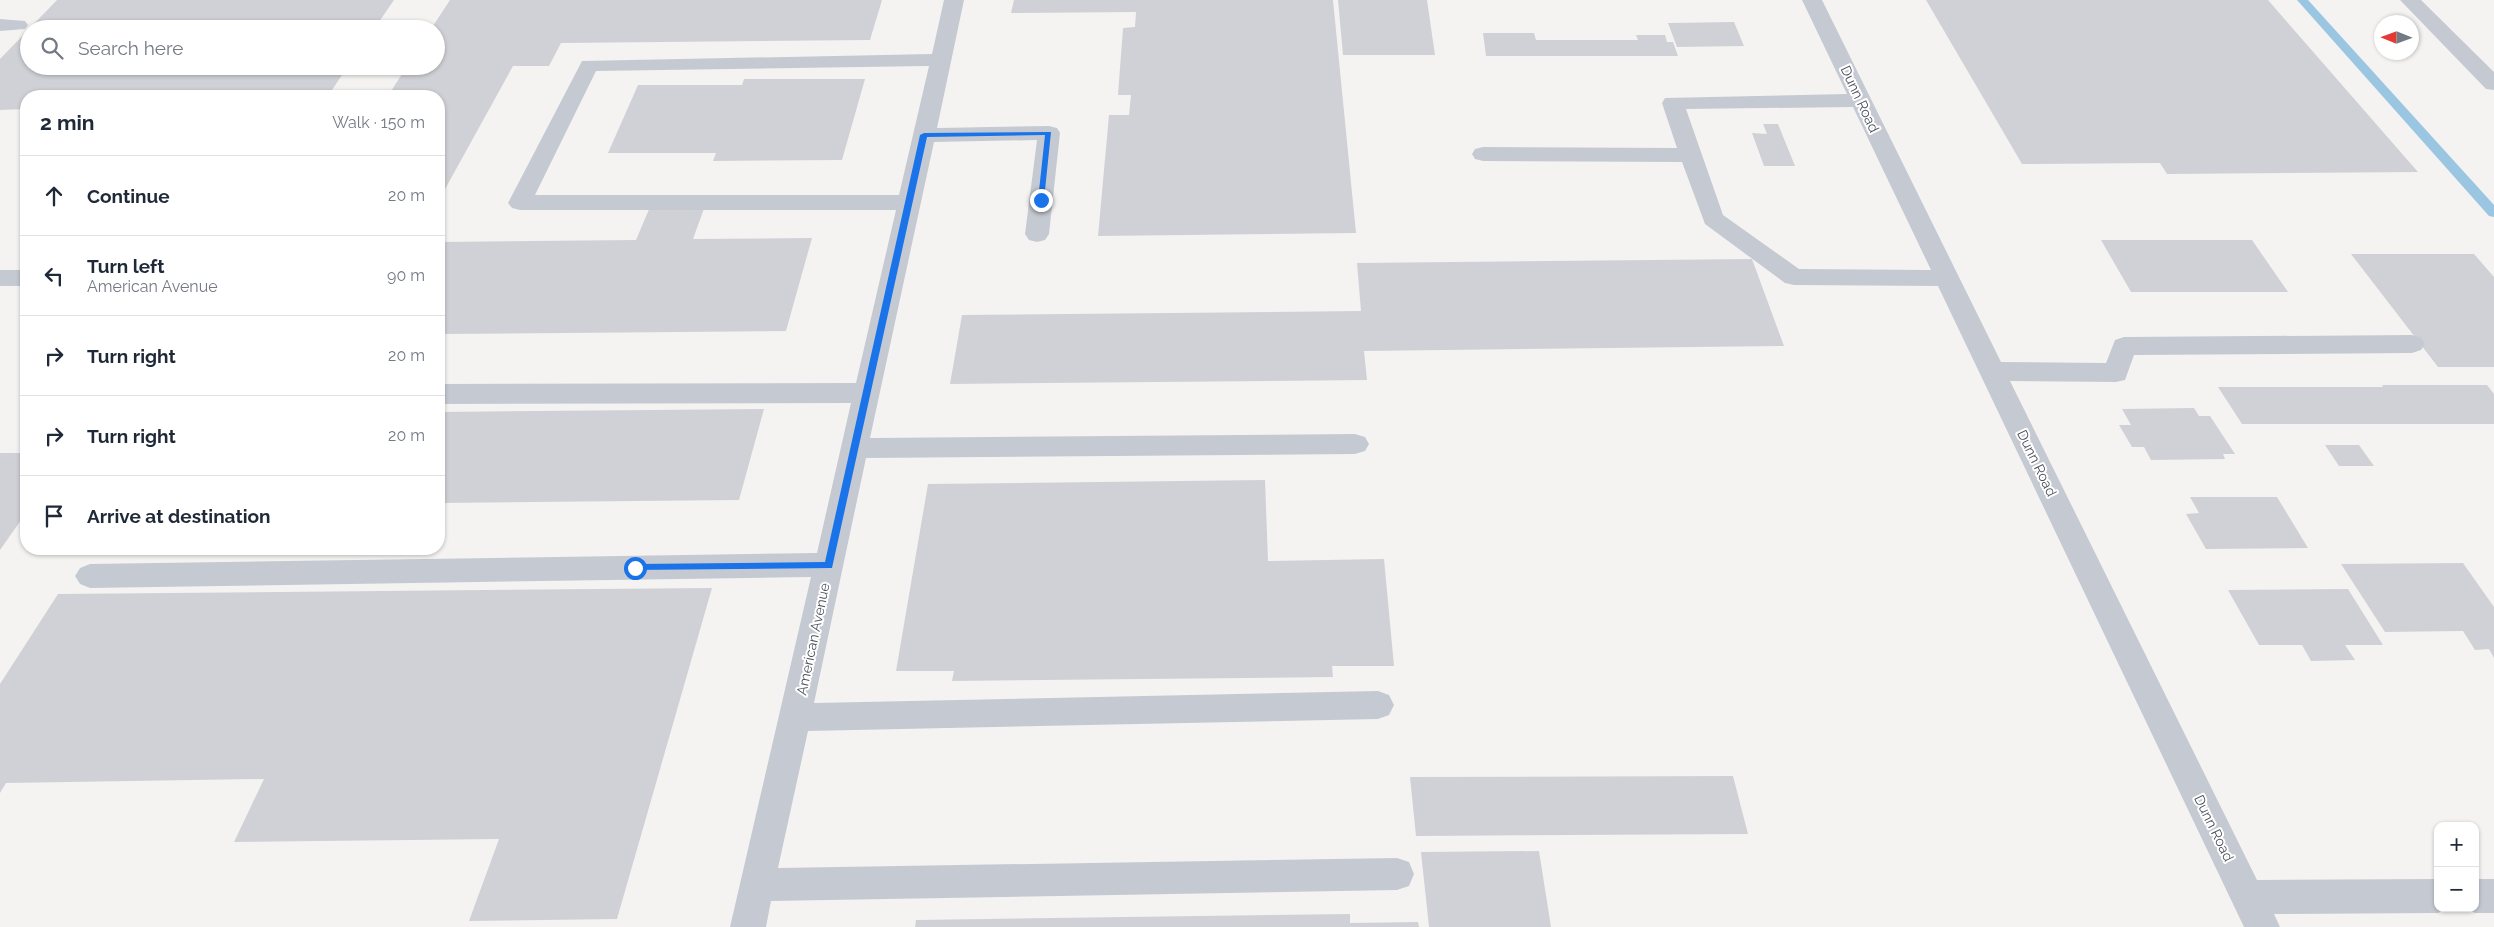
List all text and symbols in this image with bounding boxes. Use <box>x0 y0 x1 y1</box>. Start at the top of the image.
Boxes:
north arrow <box>2374 15 2419 60</box>
search box <box>20 20 445 75</box>
icon: search <box>38 34 66 62</box>
text: Search here <box>78 37 184 59</box>
street label: Dunn Road <box>1838 63 1882 135</box>
text: 2 min <box>40 110 94 135</box>
text: Walk · 150 m <box>332 113 425 132</box>
icon: ahead <box>40 182 68 210</box>
text: Continue <box>87 185 170 207</box>
text: 20 m <box>388 186 425 205</box>
route end <box>1030 189 1053 212</box>
text: Turn left <box>87 255 164 277</box>
icon: left <box>40 262 68 290</box>
text: 90 m <box>387 266 425 285</box>
text: American Avenue <box>87 277 218 296</box>
icon: right <box>40 342 68 370</box>
text: Turn right <box>87 345 176 367</box>
text: 20 m <box>388 346 425 365</box>
icon: right <box>40 422 68 450</box>
text: Turn right <box>87 425 176 447</box>
text: 20 m <box>388 426 425 445</box>
street label: Dunn Road <box>2014 427 2060 499</box>
icon: arrive <box>40 502 68 530</box>
text: Arrive at destination <box>87 505 271 527</box>
route start <box>624 557 647 580</box>
street label: American Avenue <box>793 581 833 697</box>
street label: Dunn Road <box>2191 792 2237 864</box>
map controls <box>2434 822 2479 912</box>
button: + <box>2434 822 2479 867</box>
button: − <box>2434 867 2479 912</box>

